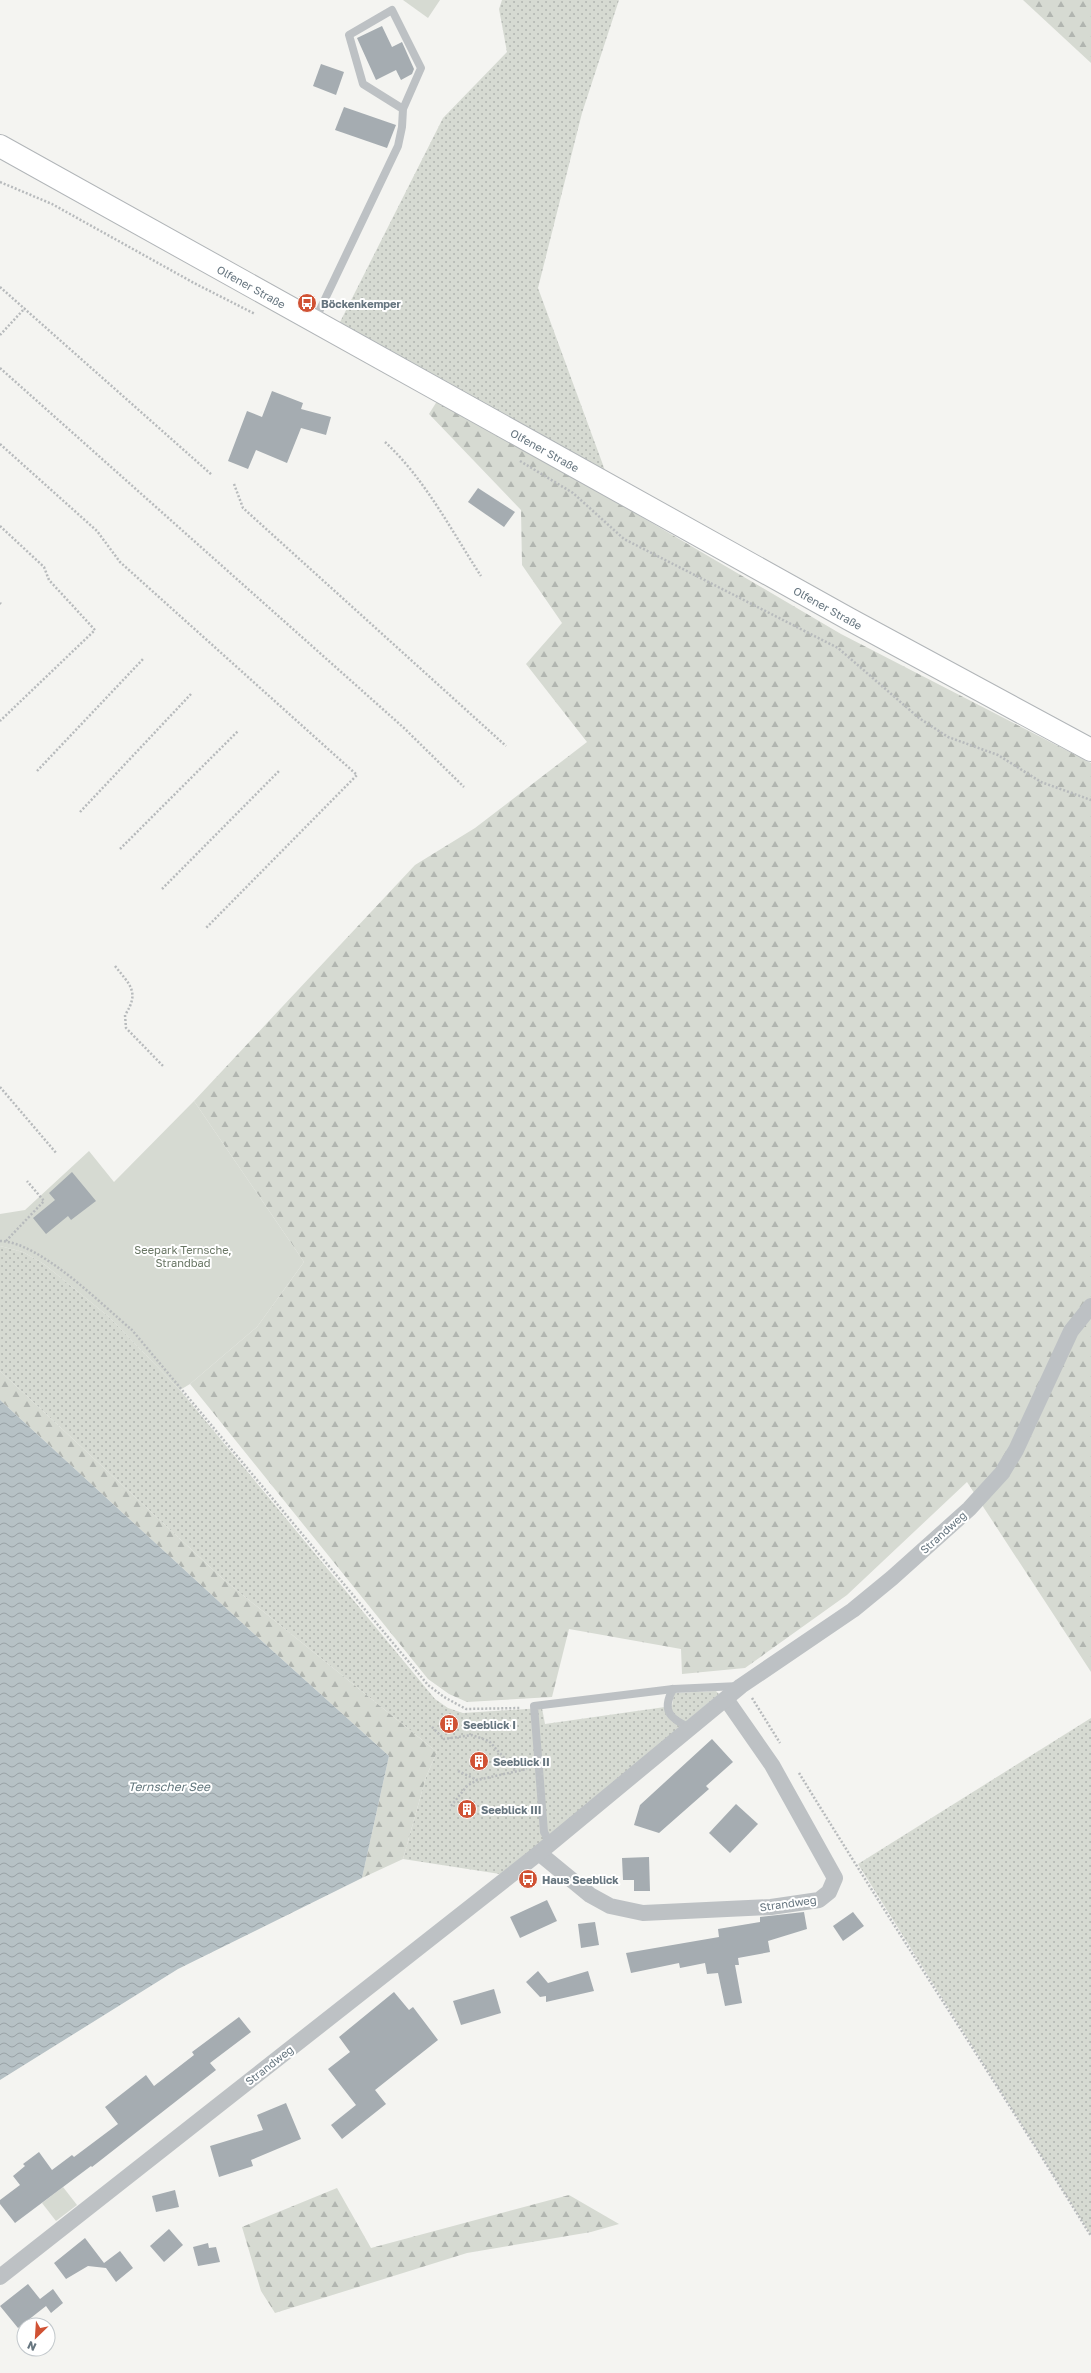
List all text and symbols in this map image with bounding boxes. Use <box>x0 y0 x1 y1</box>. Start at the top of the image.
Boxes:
street label: Olfener Straße <box>215 262 288 310</box>
bus stop icon: Böckenkemper <box>296 292 318 314</box>
place label: Böckenkemper <box>321 297 402 310</box>
street label: Olfener Straße <box>509 425 582 474</box>
street label: Olfener Straße <box>792 583 865 632</box>
park label: Seepark Ternsche, Strandbad <box>134 1243 232 1269</box>
street label: Strandweg <box>917 1508 969 1556</box>
building icon: Seeblick I <box>438 1713 460 1735</box>
place label: Seeblick I <box>463 1718 516 1731</box>
building icon: Seeblick II <box>468 1750 490 1772</box>
place label: Seeblick II <box>493 1755 550 1768</box>
water label: Ternscher See <box>128 1779 211 1794</box>
building icon: Seeblick III <box>456 1798 478 1820</box>
place label: Seeblick III <box>481 1803 542 1816</box>
bus stop icon: Haus Seeblick <box>517 1868 539 1890</box>
place label: Haus Seeblick <box>542 1873 619 1886</box>
street label: Strandweg <box>759 1893 817 1913</box>
street label: Strandweg <box>243 2042 295 2088</box>
north arrow <box>16 2317 56 2357</box>
text: N <box>25 2339 38 2354</box>

